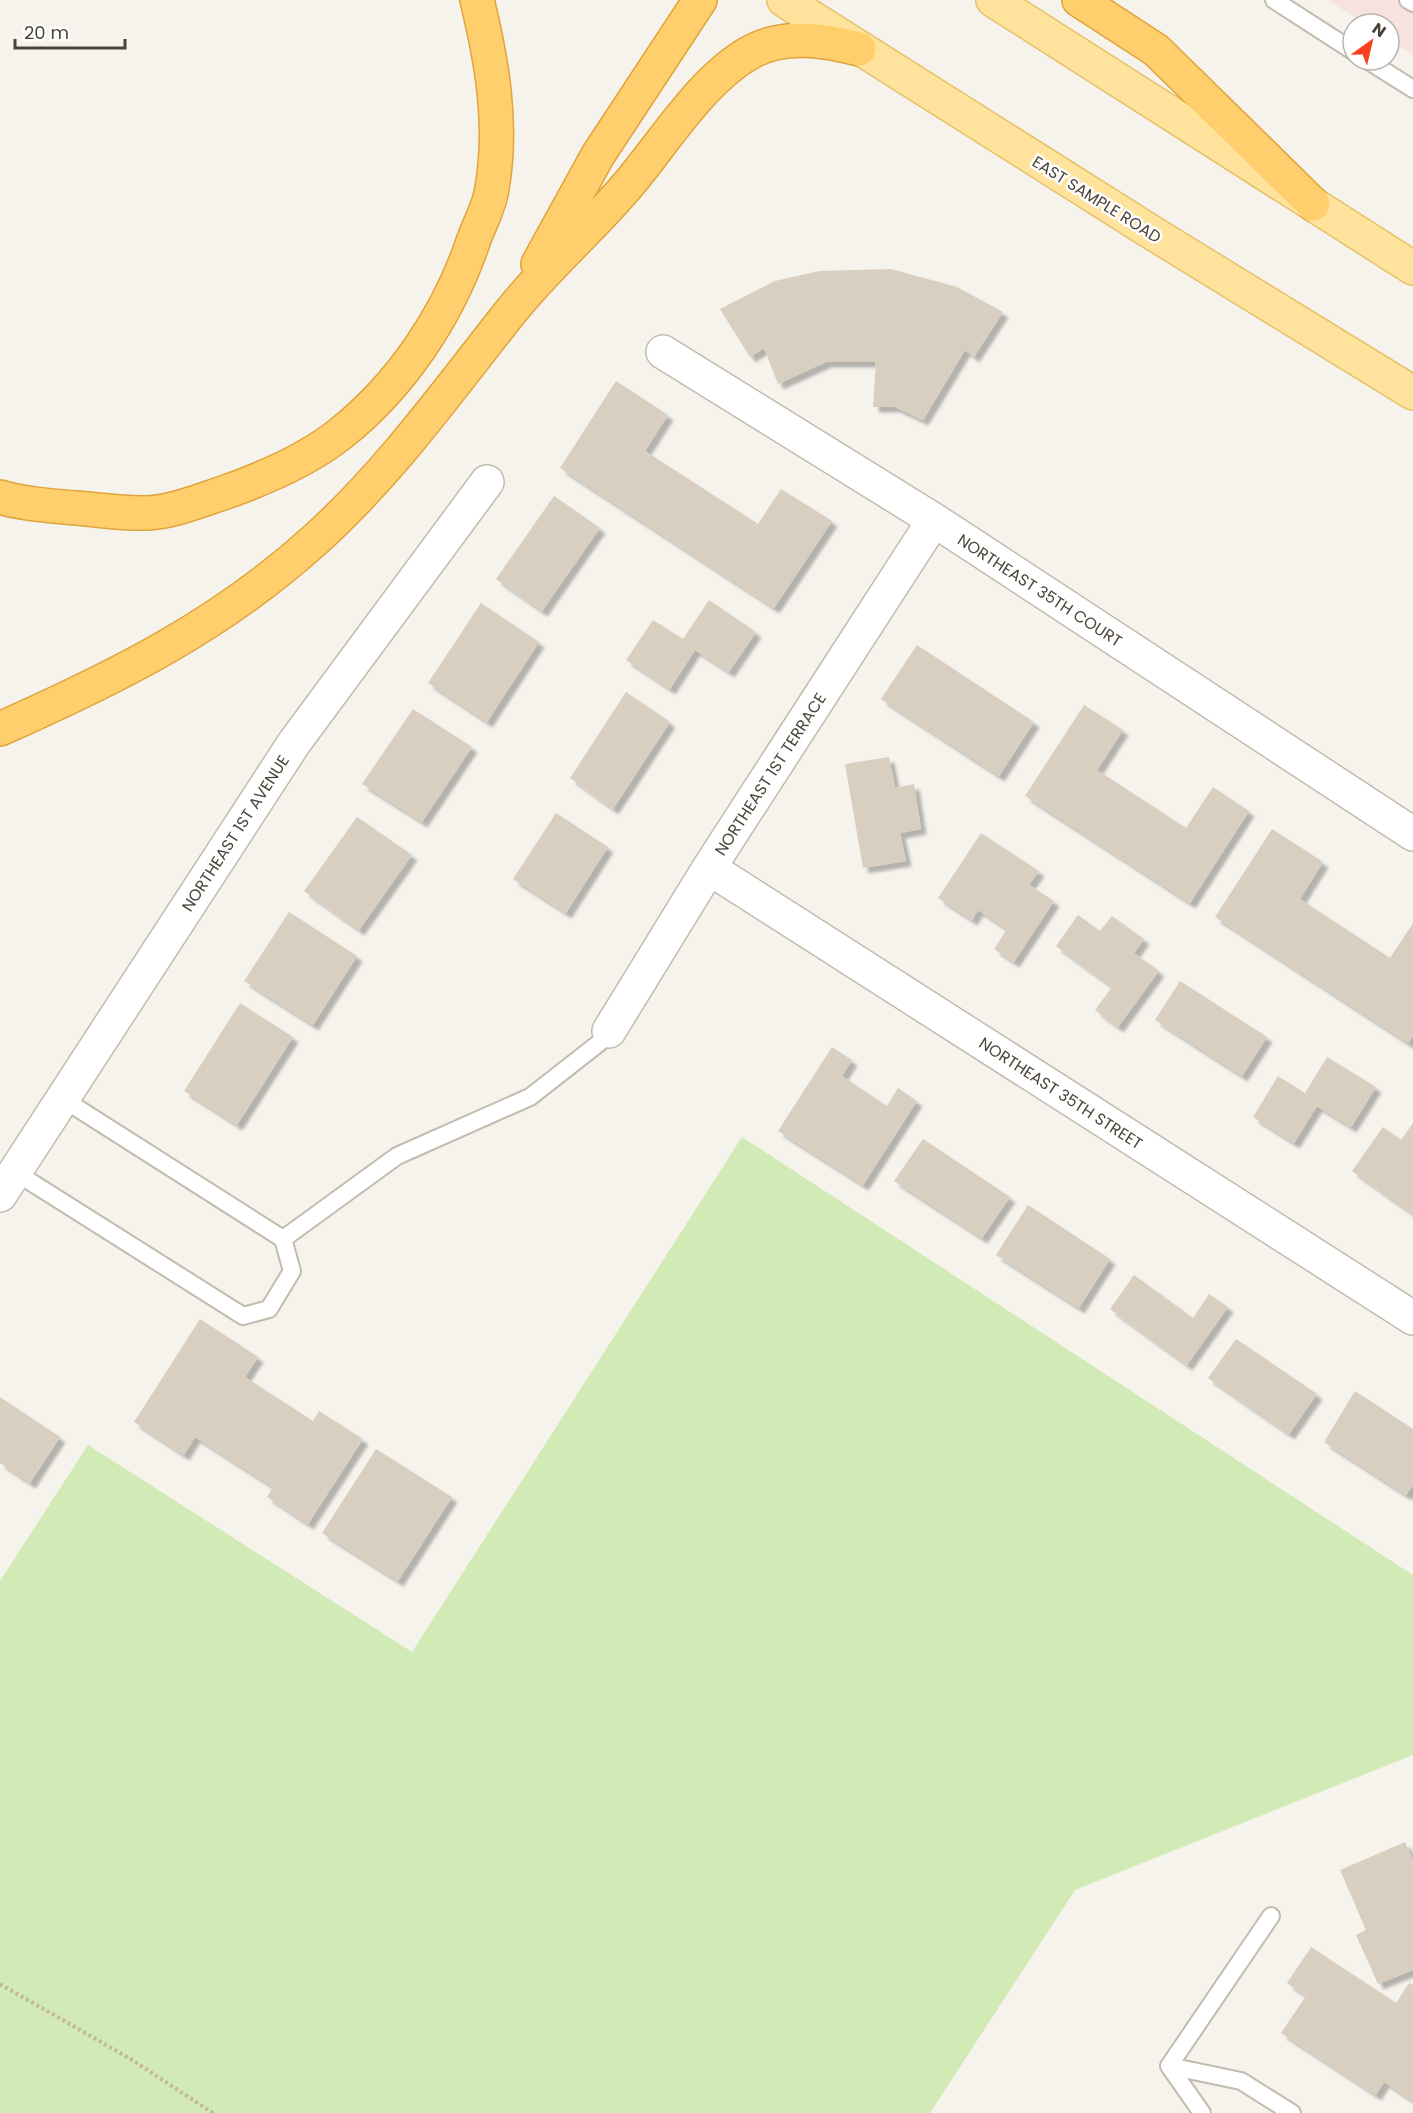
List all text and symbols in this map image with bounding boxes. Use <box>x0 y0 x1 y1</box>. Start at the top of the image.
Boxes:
scale bar <box>15 12 124 50</box>
north arrow <box>1341 12 1401 72</box>
text: N <box>1368 17 1391 43</box>
text: 20 m <box>24 20 69 45</box>
street label: EAST SAMPLE ROAD <box>1028 150 1166 248</box>
street label: NORTHEAST 35TH COURT <box>953 528 1127 653</box>
street label: NORTHEAST 1ST TERRACE <box>709 688 832 860</box>
street label: NORTHEAST 1ST AVENUE <box>176 751 295 916</box>
street label: NORTHEAST 35TH STREET <box>974 1032 1147 1155</box>

